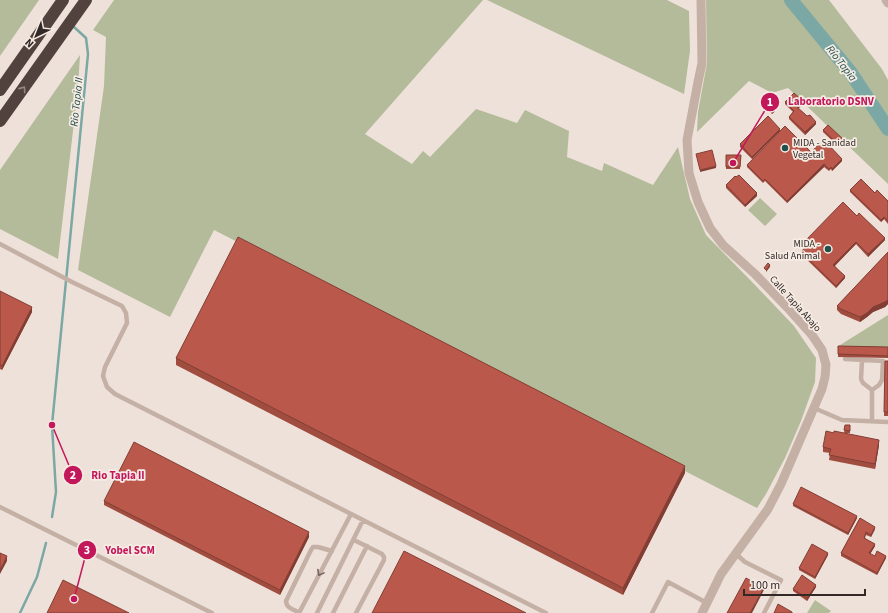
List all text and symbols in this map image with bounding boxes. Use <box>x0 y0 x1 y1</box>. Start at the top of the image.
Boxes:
north arrow <box>16 16 56 56</box>
text: N <box>22 35 37 51</box>
water label: Río Tapia <box>823 42 860 84</box>
water label: Rio Tapia II <box>66 76 87 127</box>
one-way arrow <box>18 87 25 94</box>
callout: Laboratorio DSNV <box>760 90 882 113</box>
text: 1 <box>767 94 773 111</box>
text: Laboratorio DSNV <box>788 94 875 109</box>
place label: MIDA - Sanidad Vegetal <box>793 136 856 162</box>
marker: MIDA - Sanidad Vegetal <box>780 143 790 153</box>
place label: MIDA - Salud Animal <box>765 237 820 263</box>
marker: MIDA - Salud Animal <box>823 244 833 254</box>
street label: Calle Tapia Abajo <box>766 272 824 335</box>
callout: Rio Tapia II <box>63 463 153 486</box>
text: 2 <box>70 467 76 484</box>
text: Rio Tapia II <box>91 468 145 483</box>
callout: Yobel SCM <box>77 538 162 561</box>
text: 3 <box>84 542 90 559</box>
text: Yobel SCM <box>104 543 155 558</box>
one-way arrow <box>317 569 325 576</box>
scale bar <box>744 571 865 597</box>
text: 100 m <box>750 577 780 594</box>

